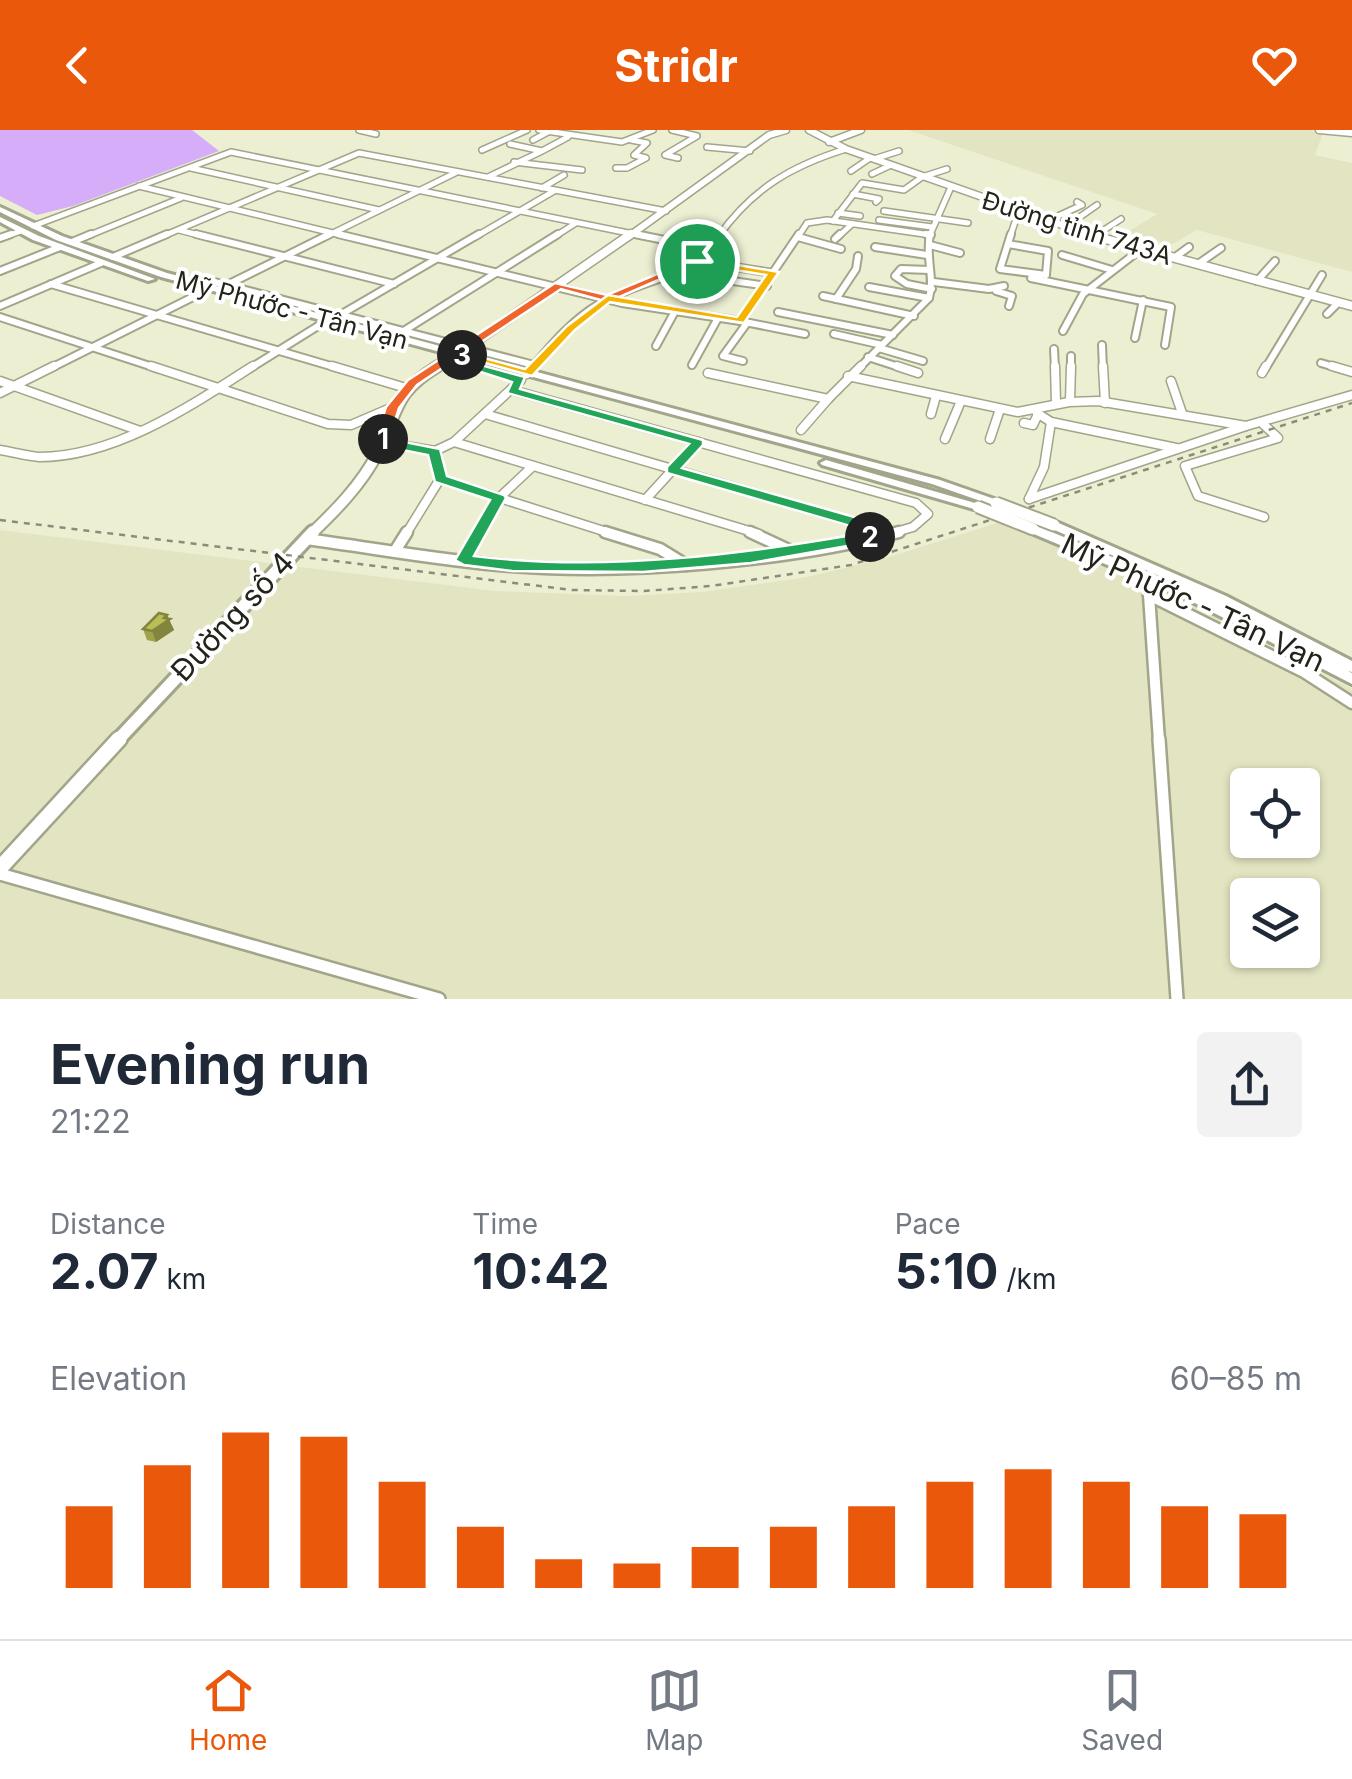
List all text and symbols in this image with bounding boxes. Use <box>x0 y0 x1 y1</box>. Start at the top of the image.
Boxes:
icon: back <box>50 38 105 93</box>
text: Stridr <box>614 38 738 93</box>
icon: heart <box>1247 38 1302 93</box>
street label: Đường tỉnh 743A <box>978 185 1176 271</box>
pin <box>655 219 740 304</box>
icon: arrive <box>670 234 725 289</box>
street label: Mỹ Phước - Tân Vạn <box>173 265 411 355</box>
pin: 3 <box>437 330 487 380</box>
text: 3 <box>453 338 471 372</box>
pin: 1 <box>358 414 408 464</box>
text: 1 <box>377 422 389 456</box>
pin: 2 <box>845 512 895 562</box>
text: 2 <box>861 520 879 554</box>
street label: Mỹ Phước - Tân Vạn <box>1056 525 1331 679</box>
street label: Đường số 4 <box>163 544 301 688</box>
map controls <box>1230 768 1320 968</box>
button: locate <box>1230 768 1320 858</box>
button: layers <box>1230 878 1320 968</box>
text: Evening run <box>50 1031 370 1097</box>
button: share <box>1197 1032 1302 1137</box>
text: 21:22 <box>50 1102 131 1141</box>
text: Distance <box>50 1207 166 1241</box>
text: Time <box>472 1207 538 1241</box>
text: Pace <box>895 1207 961 1241</box>
text: 2.07 <box>50 1241 159 1301</box>
text: 10:42 <box>472 1241 610 1301</box>
text: 5:10 <box>895 1241 999 1301</box>
text: km <box>159 1262 206 1296</box>
text: /km <box>999 1262 1056 1296</box>
text: Elevation <box>50 1359 187 1398</box>
text: 60–85 m <box>1170 1359 1302 1398</box>
tab: Home <box>189 1663 267 1757</box>
tab: Map <box>645 1663 703 1757</box>
tab: Saved <box>1081 1663 1163 1757</box>

